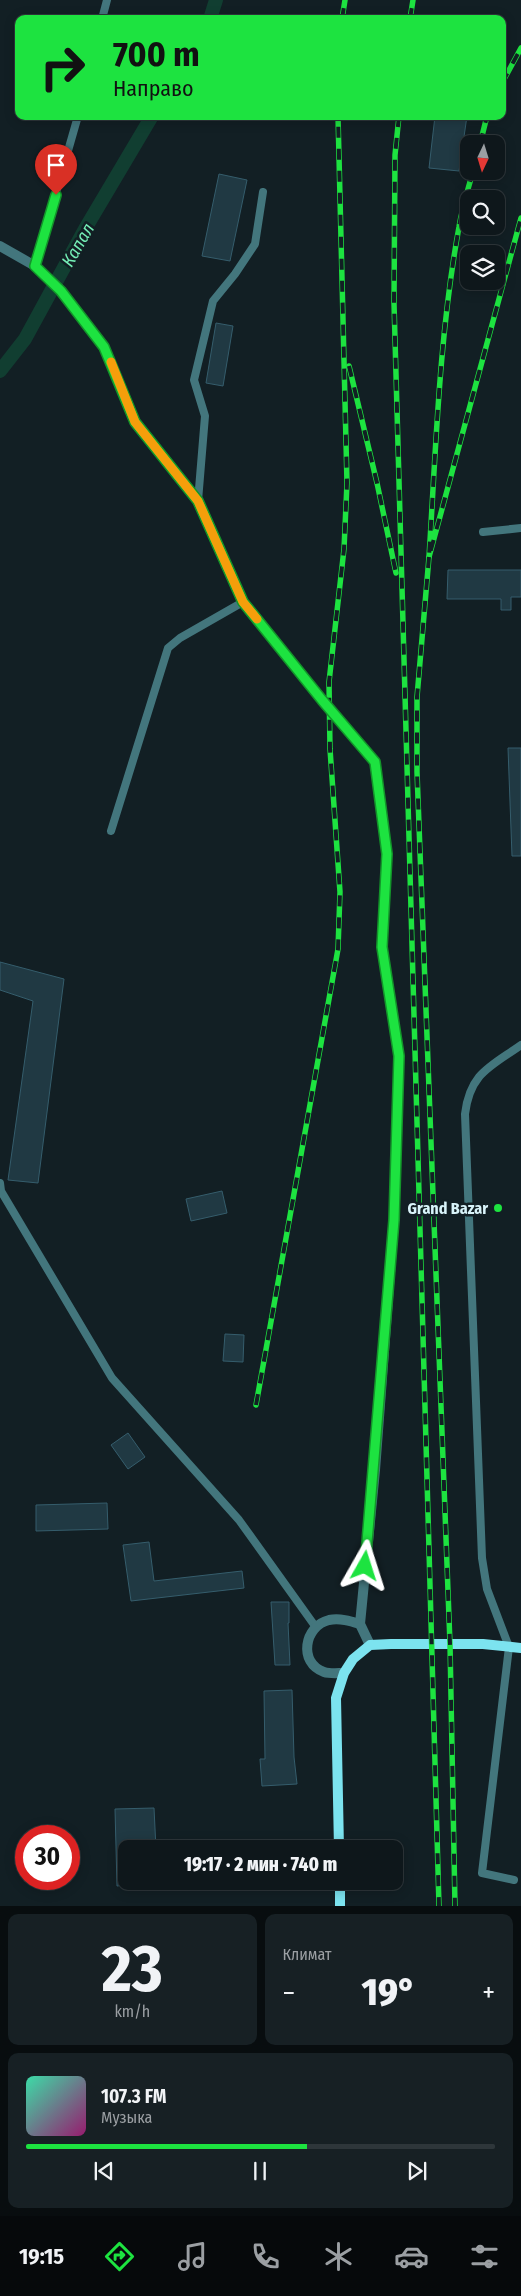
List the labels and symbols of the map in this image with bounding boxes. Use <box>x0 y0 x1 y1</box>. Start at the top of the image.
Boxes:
north arrow <box>460 135 505 180</box>
pin <box>35 144 77 195</box>
water label: Капал <box>57 219 99 271</box>
place label: Grand Bazar <box>408 1199 488 1218</box>
marker: Grand Bazar <box>492 1202 504 1214</box>
position arrow <box>338 1539 390 1591</box>
speed limit sign: 30 <box>15 1825 80 1890</box>

